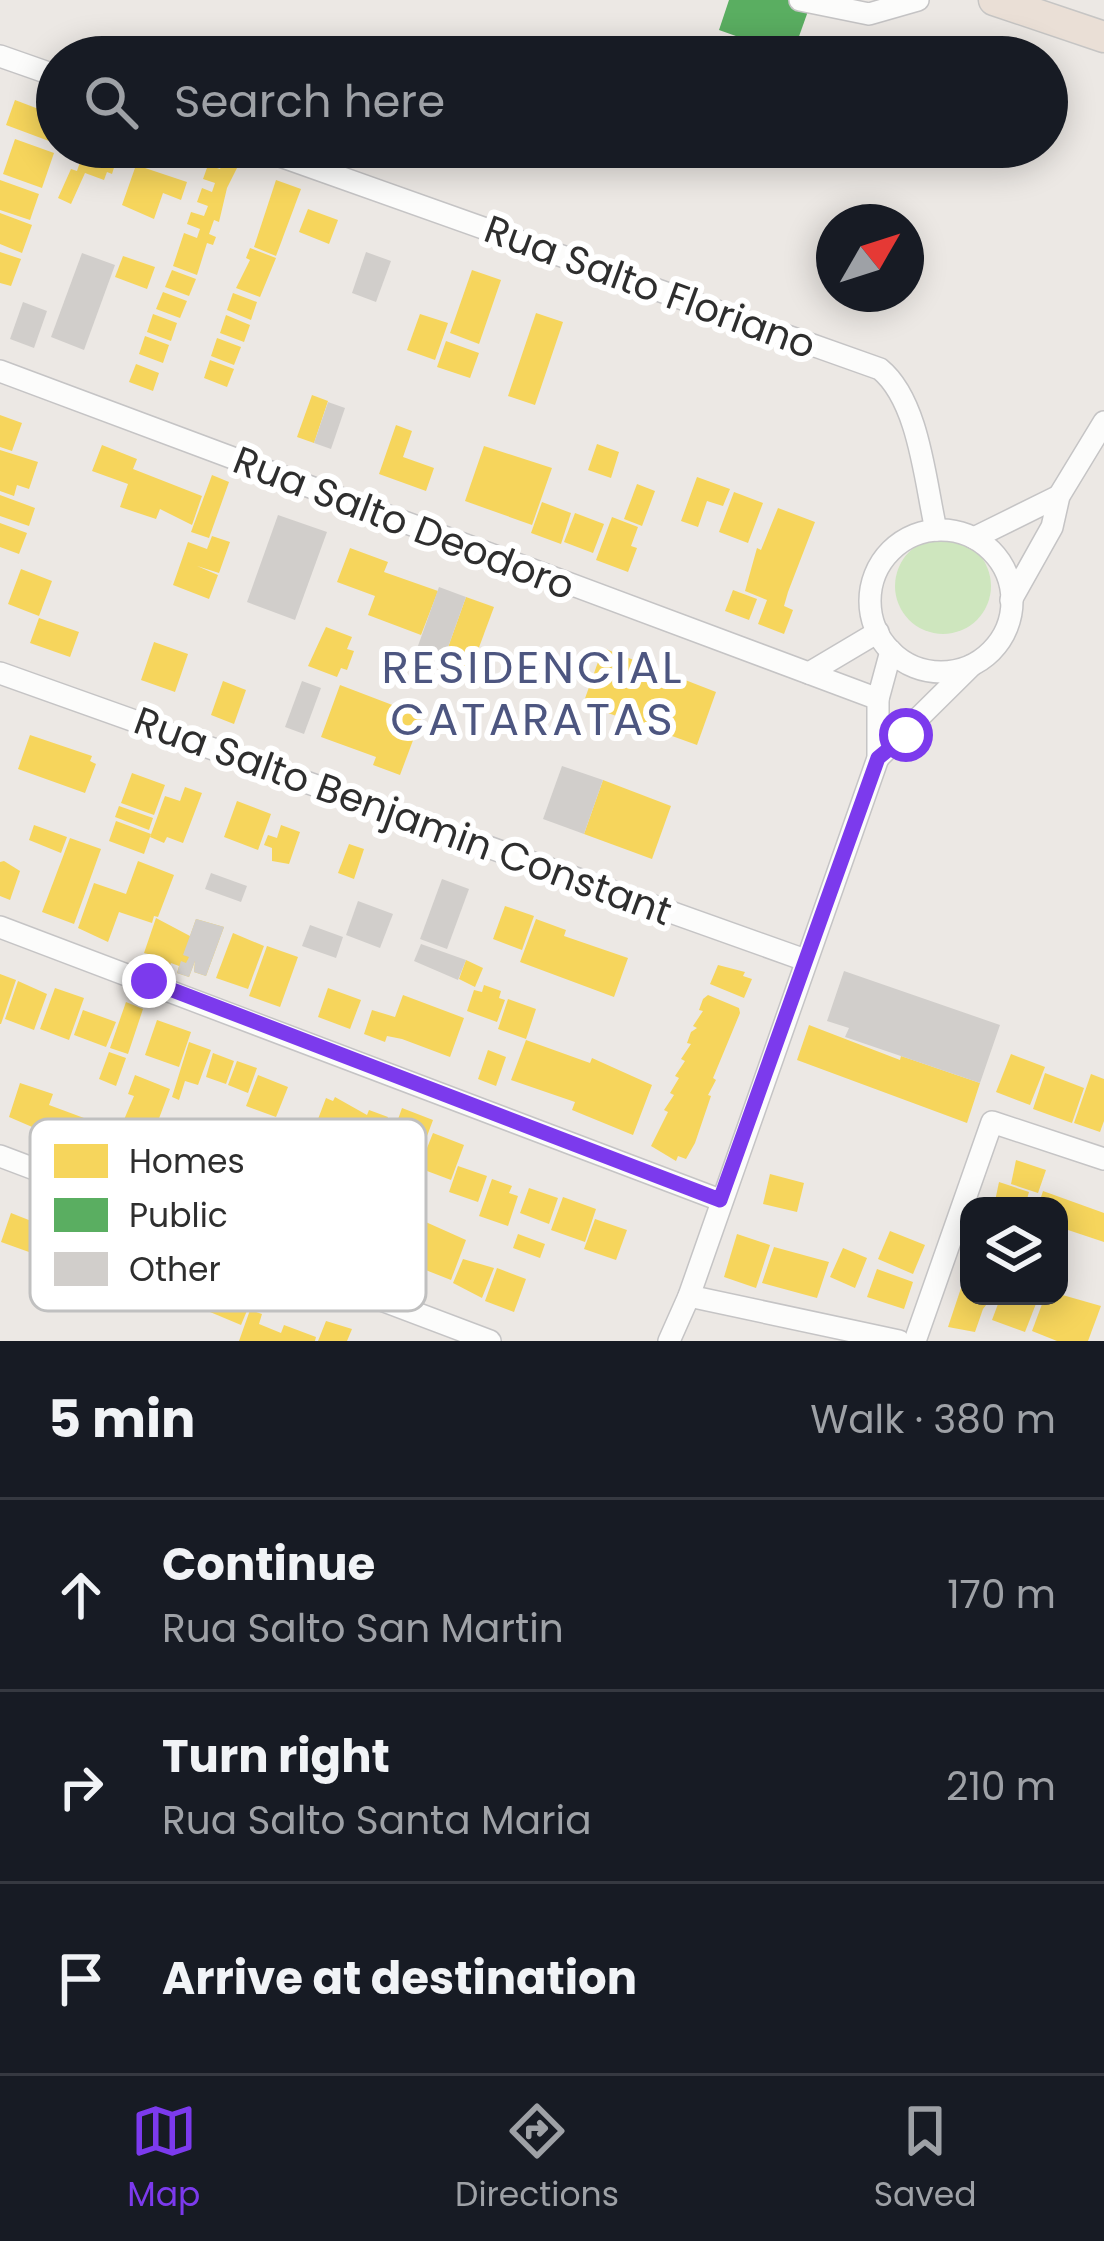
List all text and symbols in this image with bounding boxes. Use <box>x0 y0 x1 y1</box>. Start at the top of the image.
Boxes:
search box <box>36 36 1068 168</box>
icon: search <box>78 69 144 135</box>
text: Search here <box>174 70 445 133</box>
street label: Rua Salto Floriano <box>477 202 823 372</box>
north arrow <box>816 204 924 312</box>
street label: Rua Salto Deodoro <box>225 433 583 613</box>
district label: RESIDENCIAL CATARATAS <box>381 636 685 751</box>
street label: Rua Salto Benjamin Constant <box>127 693 679 939</box>
route start <box>879 708 933 762</box>
route end <box>122 954 176 1008</box>
legend <box>30 1119 426 1311</box>
text: Homes <box>129 1138 245 1185</box>
text: Public <box>129 1192 228 1239</box>
map controls <box>960 1197 1068 1305</box>
button: layers <box>960 1197 1068 1305</box>
text: Other <box>129 1246 221 1293</box>
text: 5 min <box>48 1383 195 1455</box>
text: Walk · 380 m <box>810 1392 1056 1447</box>
text: Continue <box>162 1533 375 1596</box>
icon: ahead <box>48 1562 114 1628</box>
text: 170 m <box>947 1567 1056 1622</box>
text: Rua Salto San Martin <box>162 1601 564 1656</box>
text: Turn right <box>162 1725 390 1788</box>
icon: right <box>48 1754 114 1820</box>
text: 210 m <box>946 1759 1056 1814</box>
text: Rua Salto Santa Maria <box>162 1793 592 1848</box>
icon: arrive <box>48 1946 114 2012</box>
text: Arrive at destination <box>162 1947 637 2010</box>
tab: Map <box>127 2098 200 2220</box>
tab: Directions <box>455 2098 619 2220</box>
tab: Saved <box>874 2098 977 2220</box>

